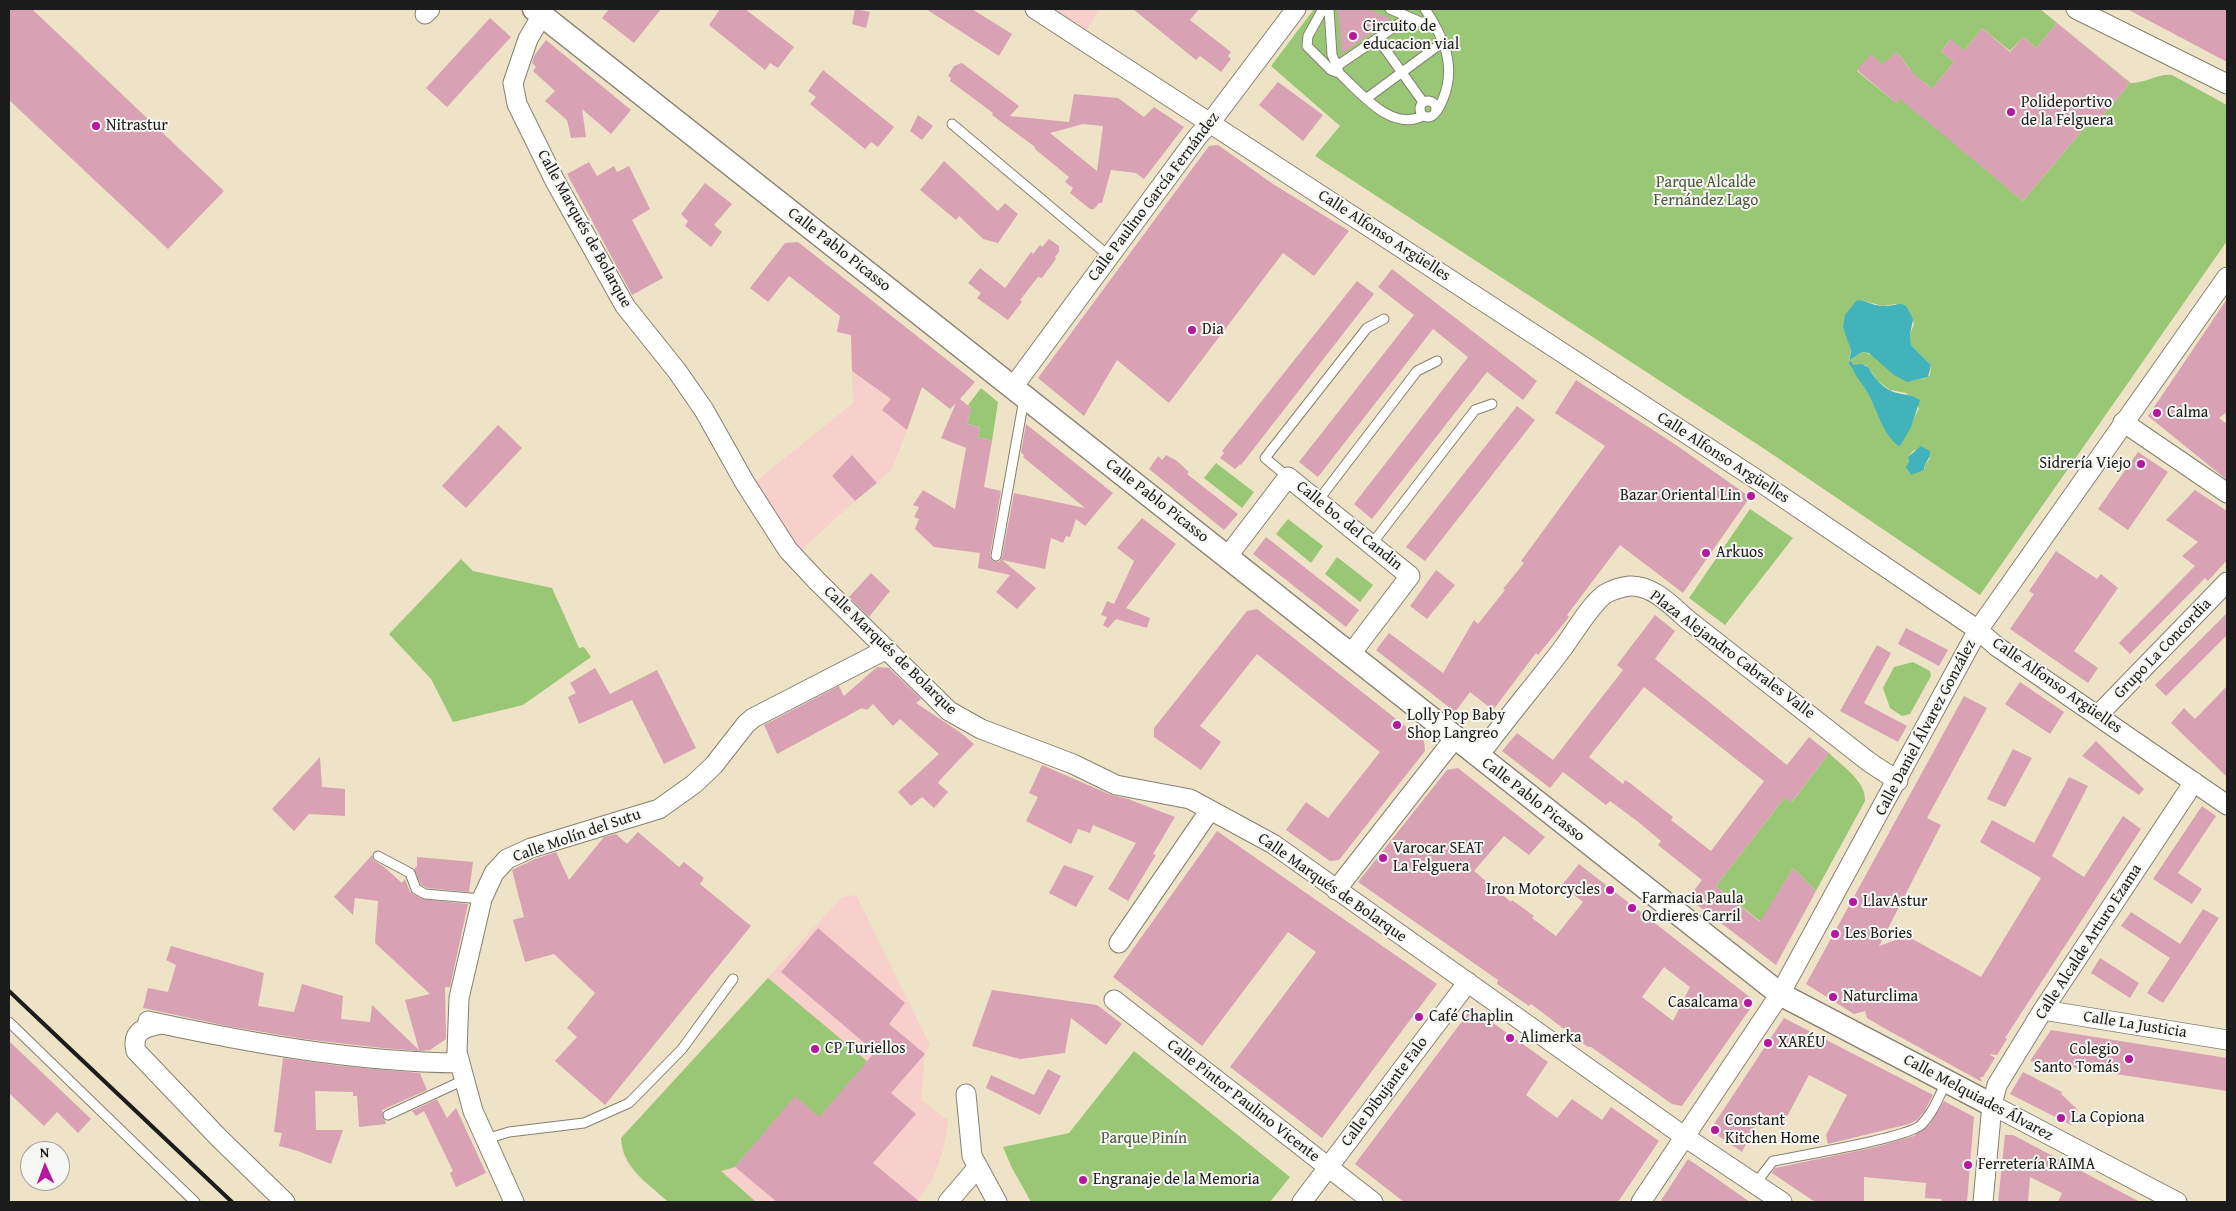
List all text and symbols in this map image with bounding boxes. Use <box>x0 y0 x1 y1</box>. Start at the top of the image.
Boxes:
place label: Circuito de educacion vial <box>1363 17 1459 55</box>
marker: Circuito de educacion vial <box>1347 30 1359 42</box>
place label: Polideportivo de la Felguera <box>2021 93 2113 131</box>
marker: Polideportivo de la Felguera <box>2005 106 2017 118</box>
street label: Calle Paulino García Fernández <box>1084 109 1224 285</box>
place label: Nitrastur <box>106 116 168 136</box>
marker: Nitrastur <box>90 120 102 132</box>
street label: Calle Marqués de Bolarque <box>533 147 635 311</box>
park label: Parque Alcalde Fernández Lago <box>1654 173 1758 211</box>
street label: Calle Alfonso Argüelles <box>1314 186 1454 286</box>
street label: Calle Pablo Picasso <box>784 204 894 296</box>
place label: Dia <box>1202 320 1224 340</box>
marker: Dia <box>1186 324 1198 336</box>
place label: Calma <box>2167 403 2208 423</box>
marker: Calma <box>2151 407 2163 419</box>
street label: Calle Alfonso Argüelles <box>1653 408 1793 508</box>
place label: Sidrería Viejo <box>2039 454 2131 474</box>
street label: Calle Pablo Picasso <box>1102 455 1212 547</box>
marker: Sidrería Viejo <box>2135 458 2147 470</box>
street label: Calle bo. del Candin <box>1292 477 1406 575</box>
place label: Bazar Oriental Lin <box>1620 486 1741 506</box>
marker: Bazar Oriental Lin <box>1745 490 1757 502</box>
place label: Arkuos <box>1716 543 1764 563</box>
marker: Arkuos <box>1700 547 1712 559</box>
street label: Calle Marqués de Bolarque <box>819 582 961 720</box>
street label: Plaza Alejandro Cabrales Valle <box>1646 587 1818 723</box>
street label: Grupo La Concordia <box>2110 595 2216 703</box>
street label: Calle Alfonso Argüelles <box>1988 634 2126 738</box>
street label: Calle Daniel Álvarez González <box>1871 637 1981 819</box>
place label: Lolly Pop Baby Shop Langreo <box>1407 706 1505 744</box>
marker: Lolly Pop Baby Shop Langreo <box>1391 719 1403 731</box>
street label: Calle Pablo Picasso <box>1478 754 1588 846</box>
street label: Calle Molín del Sutu <box>511 805 643 867</box>
street label: Calle Marqués de Bolarque <box>1254 829 1410 947</box>
place label: Varocar SEAT La Felguera <box>1393 839 1483 877</box>
marker: Varocar SEAT La Felguera <box>1377 852 1389 864</box>
street label: Calle Alcalde Arturo Ezama <box>2032 861 2146 1023</box>
place label: Iron Motorcycles <box>1486 880 1600 900</box>
marker: Iron Motorcycles <box>1604 884 1616 896</box>
place label: Farmacia Paula Ordieres Carril <box>1642 889 1744 927</box>
place label: LlavAstur <box>1863 892 1928 912</box>
marker: LlavAstur <box>1847 896 1859 908</box>
marker: Farmacia Paula Ordieres Carril <box>1626 902 1638 914</box>
place label: Les Bories <box>1845 924 1912 944</box>
marker: Les Bories <box>1829 928 1841 940</box>
place label: Naturclima <box>1843 987 1918 1007</box>
marker: Naturclima <box>1827 991 1839 1003</box>
place label: Casalcama <box>1668 993 1738 1013</box>
marker: Casalcama <box>1742 997 1754 1009</box>
place label: Café Chaplin <box>1429 1007 1513 1027</box>
street label: Calle La Justicia <box>2082 1007 2188 1043</box>
marker: Café Chaplin <box>1413 1011 1425 1023</box>
place label: Alimerka <box>1520 1028 1582 1048</box>
marker: Alimerka <box>1504 1032 1516 1044</box>
street label: Calle Dibujante Falo <box>1338 1033 1432 1151</box>
place label: XARÉU <box>1778 1033 1825 1053</box>
street label: Calle Pintor Paulino Vicente <box>1163 1035 1323 1167</box>
marker: XARÉU <box>1762 1037 1774 1049</box>
place label: CP Turiellos <box>825 1039 906 1059</box>
place label: Colegio Santo Tomás <box>2034 1040 2119 1078</box>
marker: CP Turiellos <box>809 1043 821 1055</box>
street label: Calle Melquiades Álvarez <box>1900 1050 2056 1146</box>
marker: Colegio Santo Tomás <box>2123 1053 2135 1065</box>
place label: La Copiona <box>2071 1108 2145 1128</box>
place label: Constant Kitchen Home <box>1725 1111 1820 1149</box>
marker: La Copiona <box>2055 1112 2067 1124</box>
marker: Constant Kitchen Home <box>1709 1124 1721 1136</box>
park label: Parque Pinín <box>1101 1129 1187 1149</box>
north arrow <box>20 1141 70 1191</box>
text: N <box>39 1142 50 1162</box>
place label: Ferretería RAIMA <box>1978 1155 2095 1175</box>
marker: Ferretería RAIMA <box>1962 1159 1974 1171</box>
place label: Engranaje de la Memoria <box>1093 1170 1260 1190</box>
marker: Engranaje de la Memoria <box>1077 1174 1089 1186</box>

